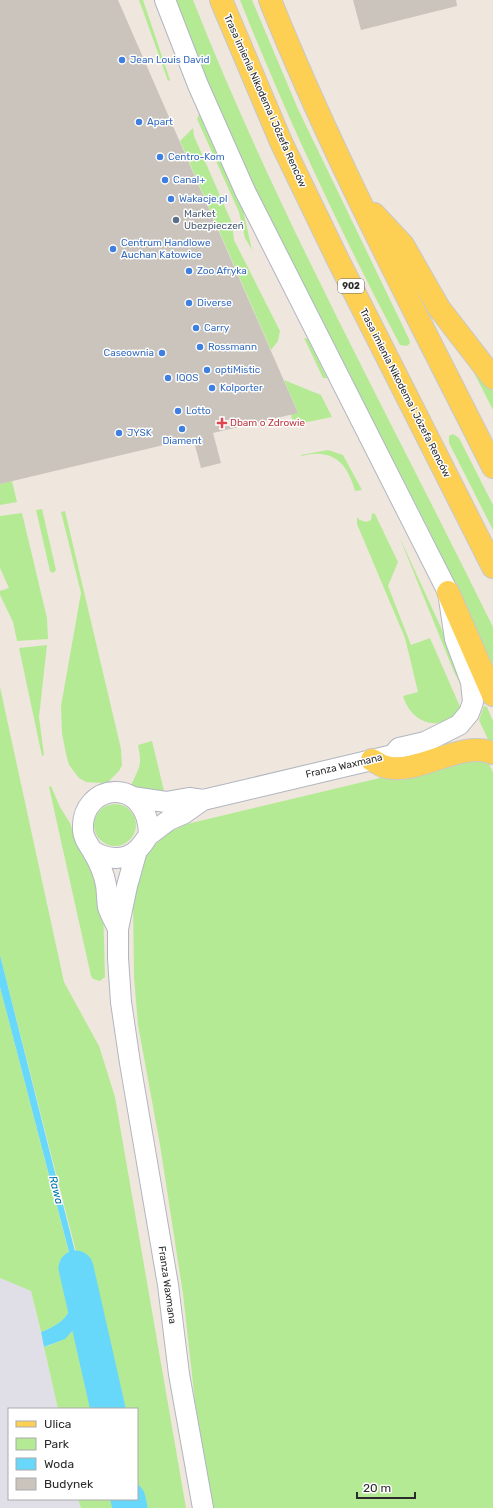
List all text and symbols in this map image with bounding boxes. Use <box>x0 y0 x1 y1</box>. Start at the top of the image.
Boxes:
street label: Trasa imienia Nikodema i Józefa Renców <box>221 13 309 189</box>
place label: Jean Louis David <box>130 54 209 66</box>
marker: Jean Louis David <box>117 55 127 65</box>
place label: Apart <box>147 116 173 128</box>
marker: Apart <box>134 117 144 127</box>
place label: Centro-Kom <box>168 151 225 163</box>
marker: Centro-Kom <box>155 152 165 162</box>
place label: Canal+ <box>173 174 205 186</box>
marker: Canal+ <box>160 175 170 185</box>
place label: Wakacje.pl <box>179 193 227 205</box>
marker: Wakacje.pl <box>166 194 176 204</box>
place label: Market Ubezpieczeń <box>184 208 244 232</box>
marker: Market Ubezpieczeń <box>171 215 181 225</box>
place label: Centrum Handlowe Auchan Katowice <box>121 237 211 261</box>
marker: Centrum Handlowe Auchan Katowice <box>108 244 118 254</box>
place label: Zoo Afryka <box>197 265 247 277</box>
marker: Zoo Afryka <box>184 266 194 276</box>
road number: 902 <box>338 279 364 293</box>
place label: Diverse <box>197 297 232 309</box>
marker: Diverse <box>184 298 194 308</box>
street label: Trasa imienia Nikodema i Józefa Renców <box>357 307 453 479</box>
place label: Carry <box>204 322 230 334</box>
marker: Carry <box>191 323 201 333</box>
place label: Rossmann <box>208 341 257 353</box>
marker: Rossmann <box>195 342 205 352</box>
place label: Caseownia <box>103 347 154 359</box>
marker: Caseownia <box>157 348 167 358</box>
place label: optiMistic <box>215 364 261 376</box>
marker: optiMistic <box>202 365 212 375</box>
place label: IQOS <box>176 372 199 384</box>
marker: IQOS <box>163 373 173 383</box>
place label: Kolporter <box>220 382 263 394</box>
marker: Kolporter <box>207 383 217 393</box>
place label: Lotto <box>186 405 211 417</box>
marker: Lotto <box>173 406 183 416</box>
place label: Dbam o Zdrowie <box>230 417 305 429</box>
marker: Dbam o Zdrowie <box>217 418 227 428</box>
marker: Diament <box>177 424 187 434</box>
place label: JYSK <box>127 427 152 439</box>
marker: JYSK <box>114 428 124 438</box>
place label: Diament <box>162 435 202 447</box>
street label: Franza Waxmana <box>304 751 384 781</box>
water label: Rawa <box>46 1174 66 1206</box>
street label: Franza Waxmana <box>156 1245 178 1325</box>
legend <box>8 1408 138 1500</box>
text: Ulica <box>44 1417 71 1431</box>
text: Park <box>44 1437 70 1451</box>
text: Woda <box>44 1457 74 1471</box>
scale bar <box>357 1474 415 1500</box>
text: Budynek <box>44 1477 94 1491</box>
text: 20 m <box>363 1481 391 1495</box>

